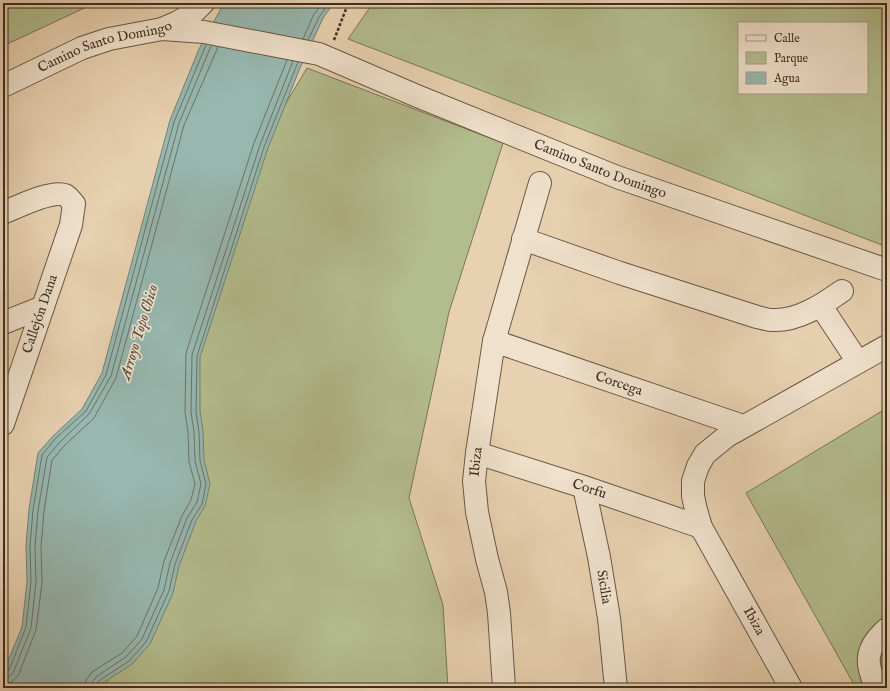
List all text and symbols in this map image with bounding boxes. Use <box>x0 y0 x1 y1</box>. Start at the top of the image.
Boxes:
street label: Camino Santo Domingo <box>35 16 175 77</box>
legend <box>738 22 868 94</box>
text: Calle <box>774 31 800 46</box>
text: Parque <box>774 51 809 67</box>
text: Agua <box>773 71 801 86</box>
street label: Camino Santo Domingo <box>531 135 669 203</box>
street label: Callejón Dana <box>18 271 62 356</box>
water label: Arroyo Topo Chico <box>115 282 163 384</box>
street label: Corcega <box>593 367 646 400</box>
street label: Ibiza <box>466 445 487 478</box>
street label: Corfu <box>570 475 609 503</box>
street label: Sicilia <box>592 569 616 606</box>
street label: Ibiza <box>739 604 770 639</box>

